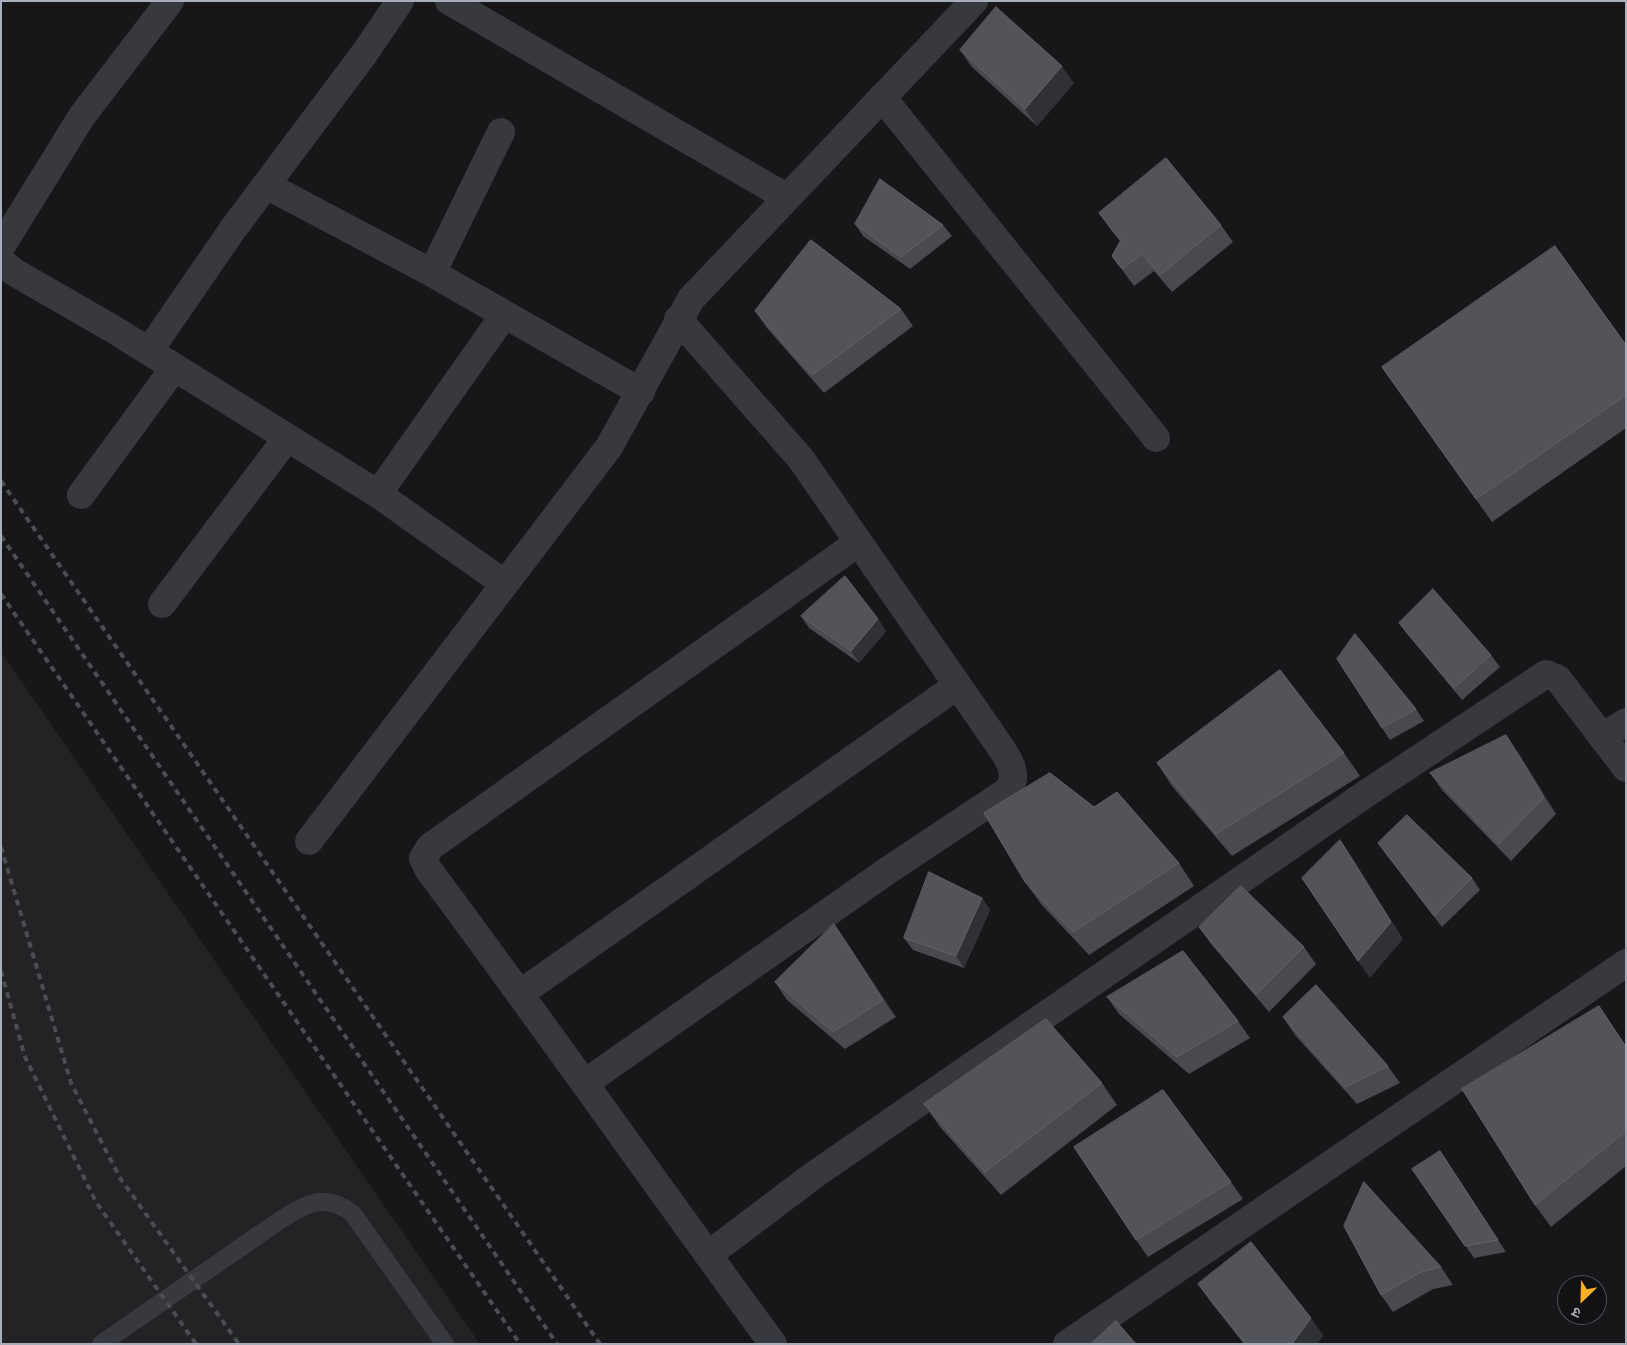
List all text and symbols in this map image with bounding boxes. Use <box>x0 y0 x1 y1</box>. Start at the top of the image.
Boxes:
north arrow <box>1557 1275 1607 1325</box>
text: उ <box>1569 1304 1583 1322</box>

